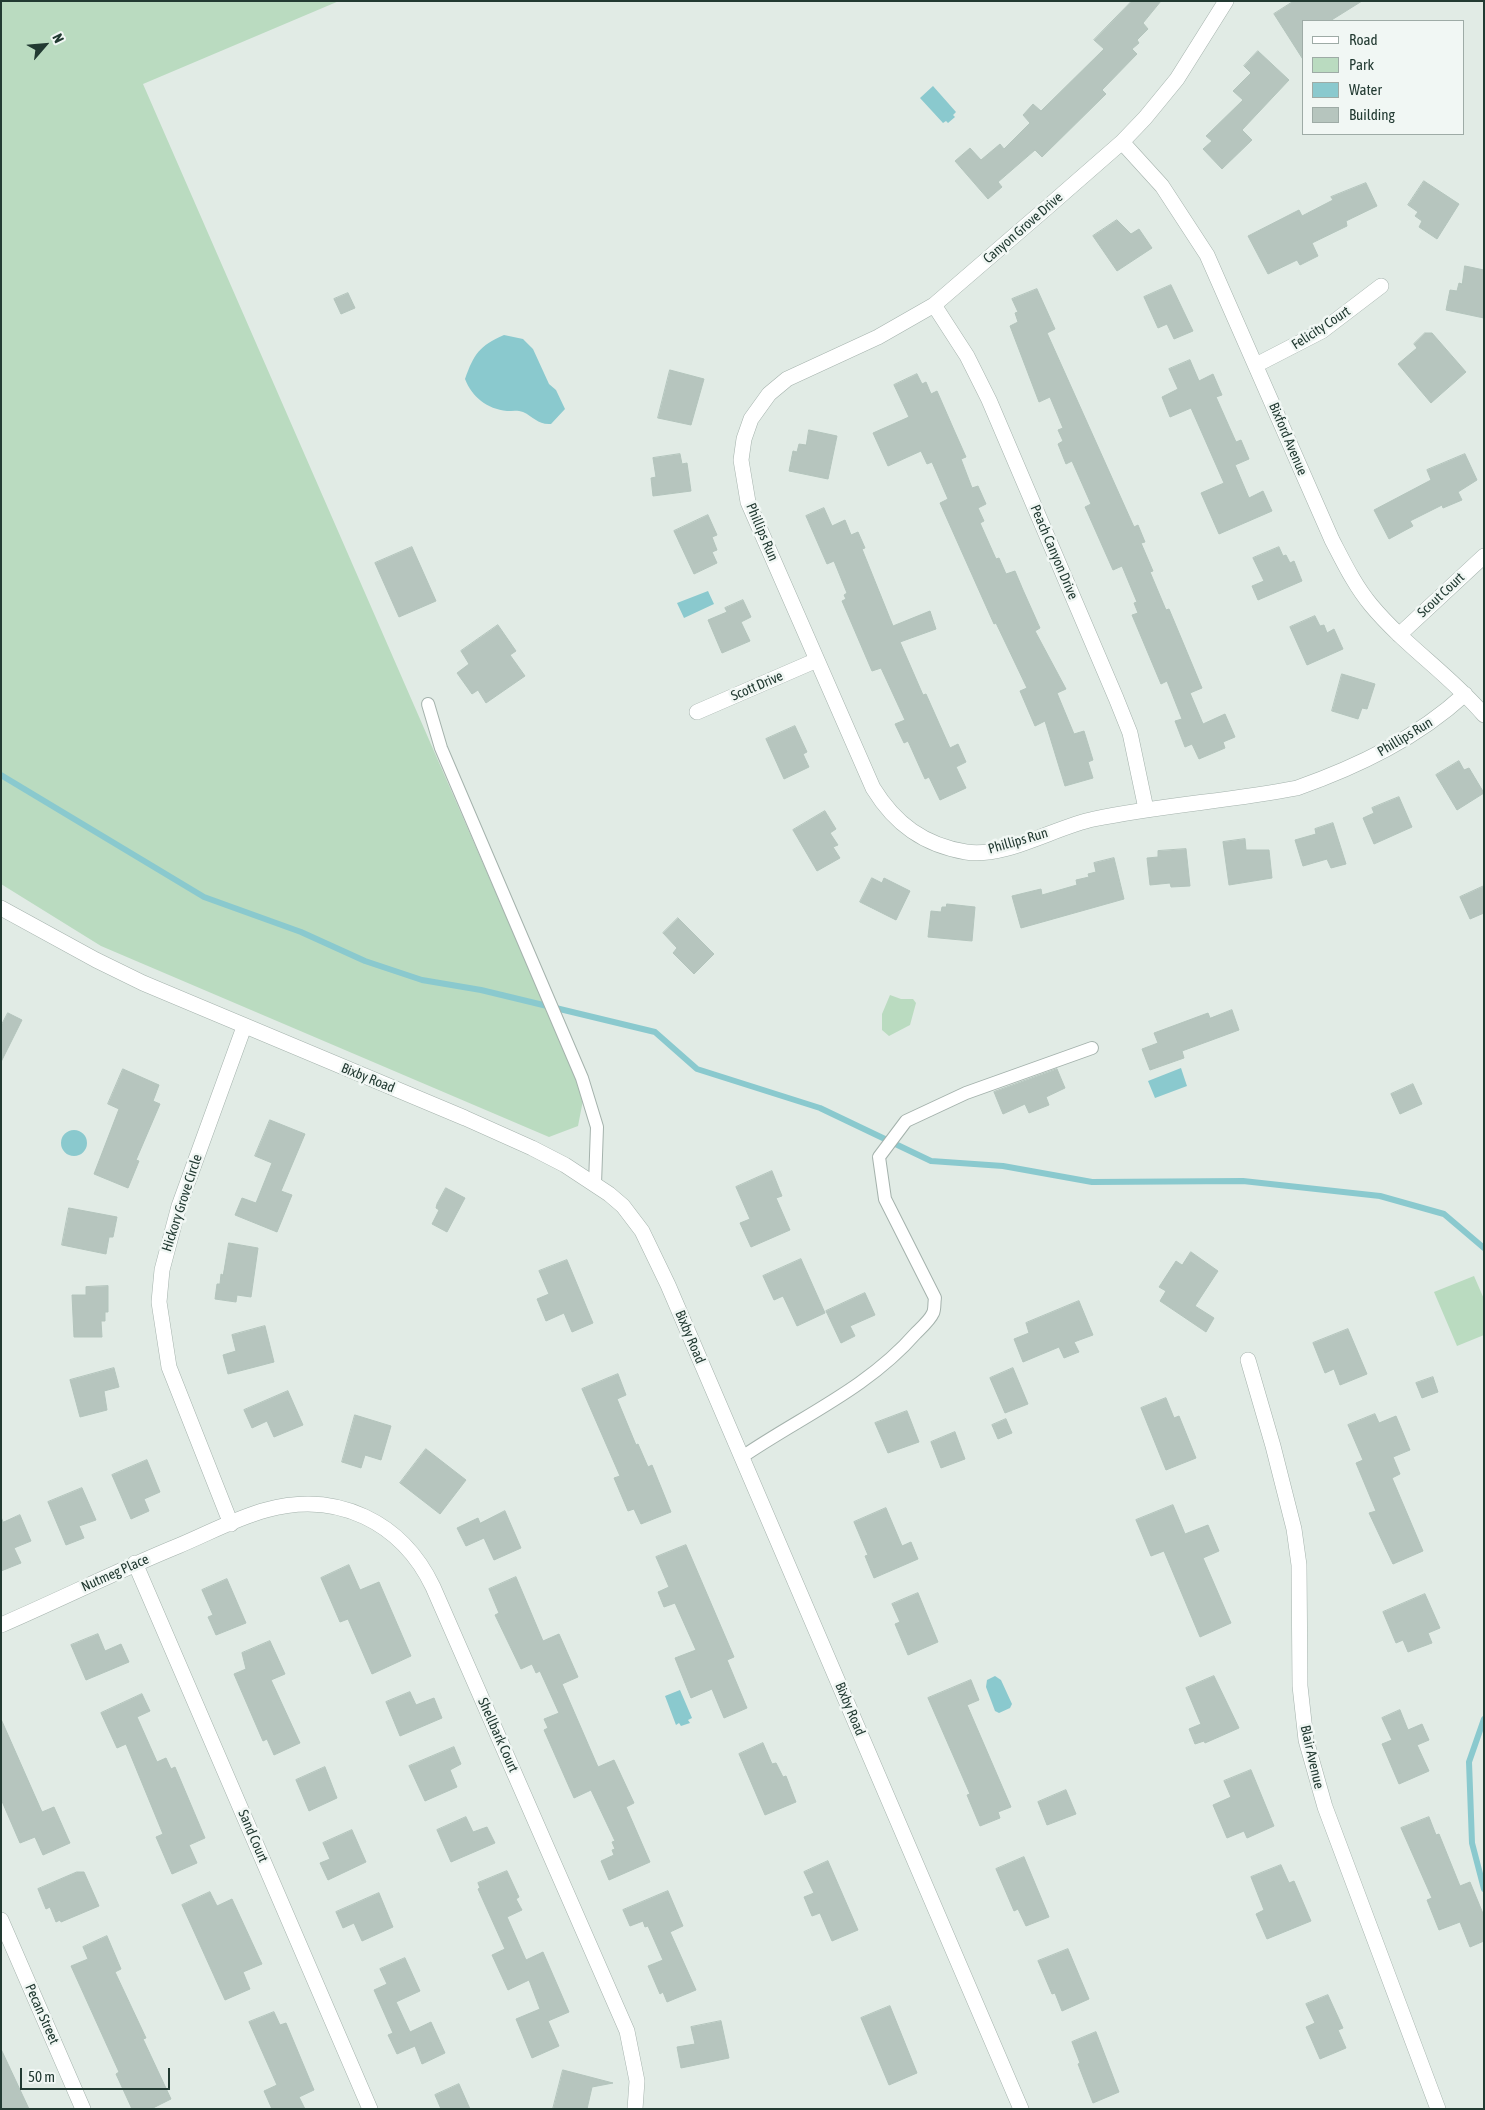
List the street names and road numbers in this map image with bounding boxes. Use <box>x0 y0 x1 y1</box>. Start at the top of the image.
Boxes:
street label: Canyon Grove Drive <box>980 189 1066 267</box>
street label: Felicity Court <box>1289 303 1353 353</box>
street label: Bixford Avenue <box>1265 400 1311 478</box>
street label: Phillips Run <box>742 500 782 564</box>
street label: Peach Canyon Drive <box>1027 502 1081 602</box>
street label: Scout Court <box>1414 569 1468 621</box>
street label: Scott Drive <box>728 668 786 704</box>
street label: Phillips Run <box>1374 714 1436 760</box>
street label: Phillips Run <box>986 824 1050 858</box>
street label: Bixby Road <box>339 1060 397 1096</box>
street label: Hickory Grove Circle <box>158 1152 206 1254</box>
street label: Bixby Road <box>671 1308 709 1366</box>
street label: Nutmeg Place <box>79 1551 151 1595</box>
street label: Bixby Road <box>831 1680 869 1738</box>
street label: Shellbark Court <box>474 1695 522 1775</box>
street label: Blair Avenue <box>1297 1724 1327 1790</box>
street label: Sand Court <box>234 1807 272 1865</box>
street label: Pecan Street <box>21 1981 63 2047</box>

